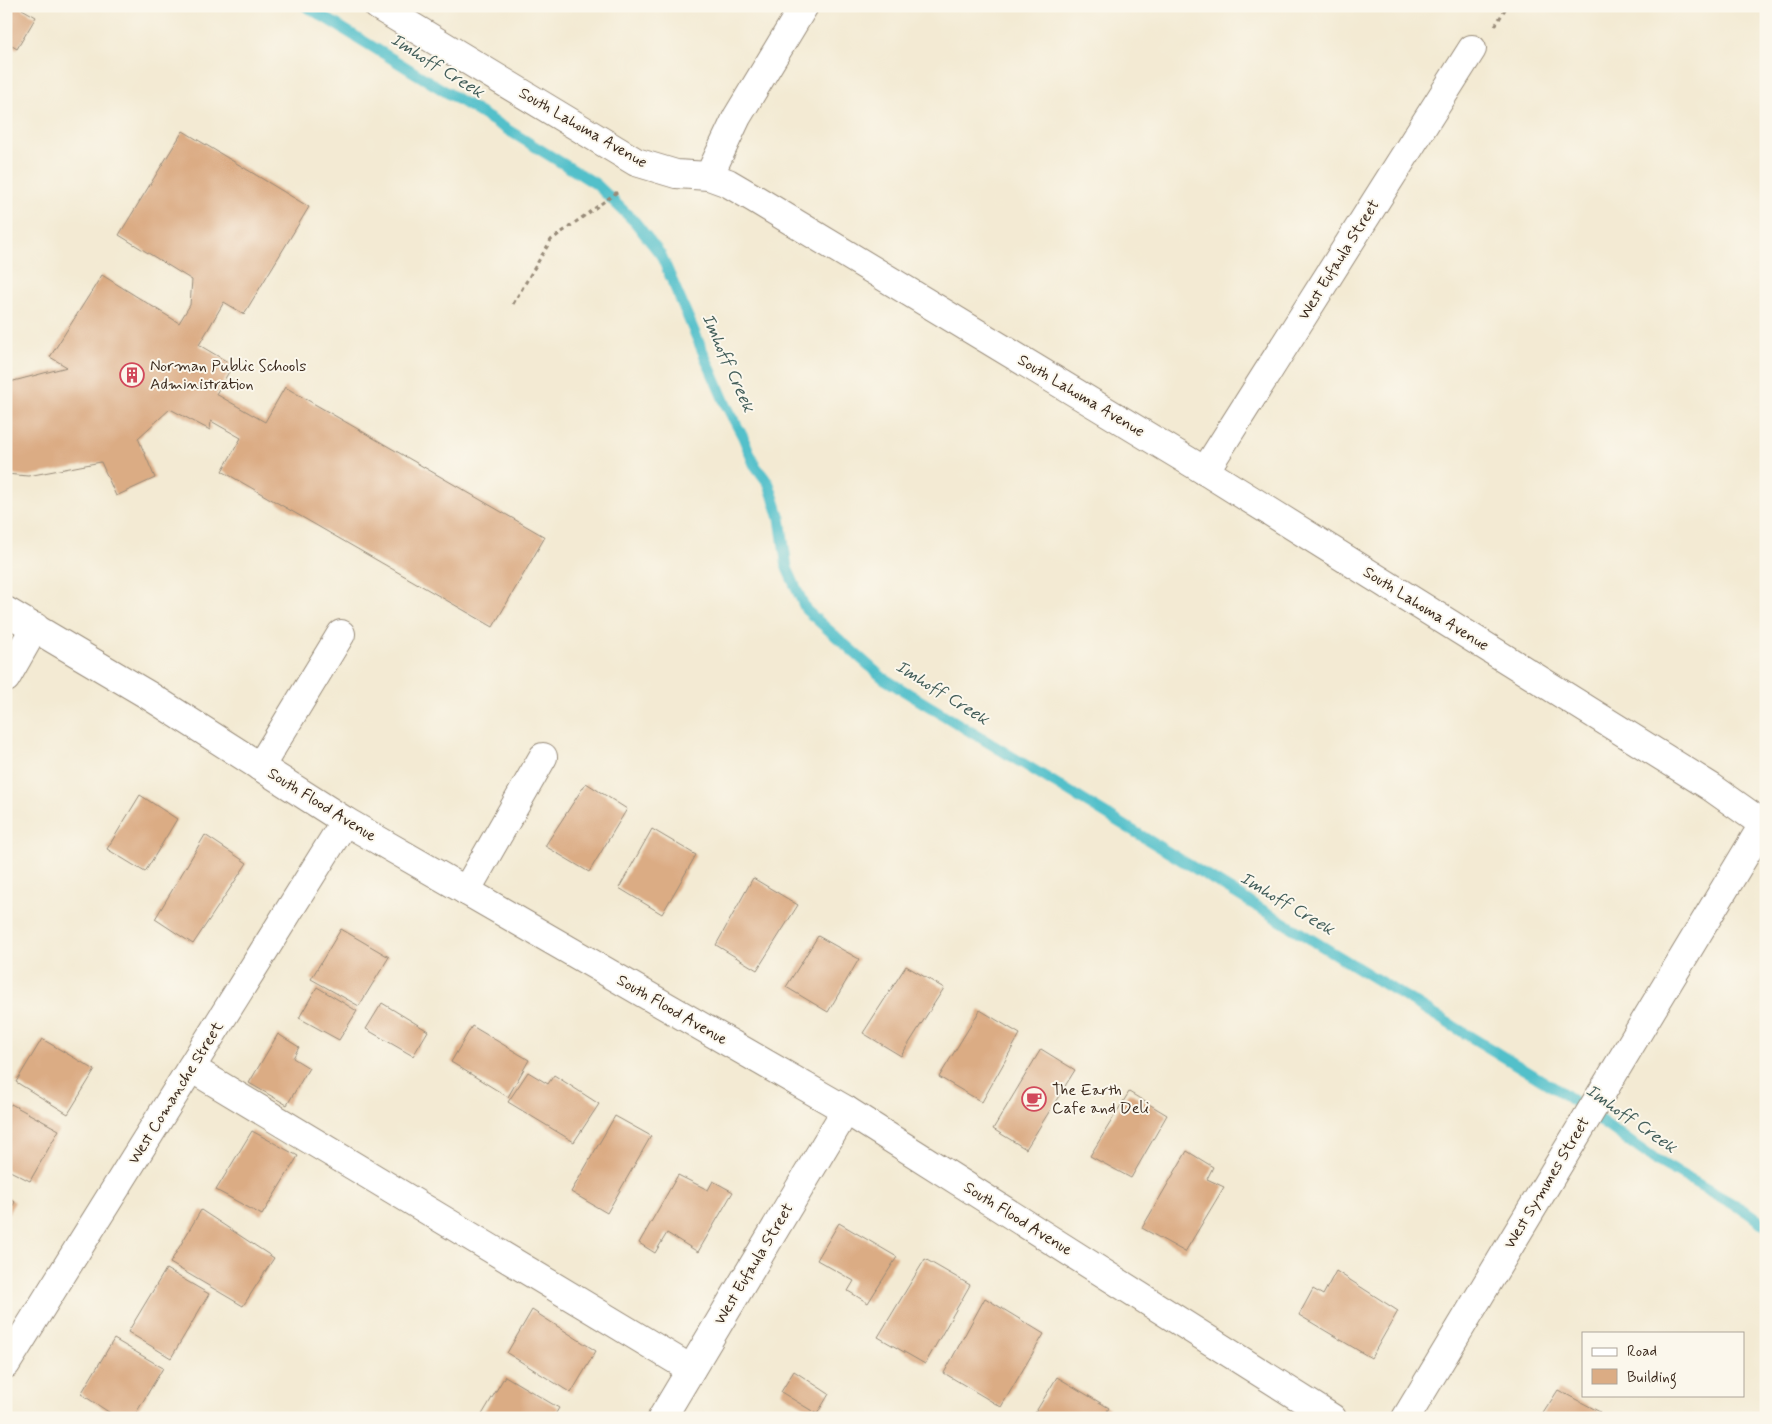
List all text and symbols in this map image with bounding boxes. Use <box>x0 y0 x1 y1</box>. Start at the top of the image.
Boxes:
water label: Imhoff Creek <box>386 28 489 105</box>
street label: South Lahoma Avenue <box>515 83 651 173</box>
street label: West Eufaula Street <box>1293 195 1385 324</box>
water label: Imhoff Creek <box>695 310 761 417</box>
street label: South Lahoma Avenue <box>1014 350 1148 442</box>
place label: Norman Public Schools Administration <box>150 356 306 395</box>
building icon: Norman Public Schools Administration <box>119 362 145 388</box>
street label: South Lahoma Avenue <box>1359 562 1493 656</box>
water label: Imhoff Creek <box>891 655 994 732</box>
street label: South Flood Avenue <box>264 763 381 847</box>
water label: Imhoff Creek <box>1235 866 1339 942</box>
street label: South Flood Avenue <box>613 970 732 1050</box>
street label: West Comanche Street <box>123 1017 229 1168</box>
water label: Imhoff Creek <box>1581 1079 1682 1160</box>
place label: The Earth Cafe and Deli <box>1052 1080 1149 1119</box>
cafe icon: The Earth Cafe and Deli <box>1021 1086 1047 1112</box>
street label: West Symmes Street <box>1499 1113 1595 1253</box>
street label: South Flood Avenue <box>960 1177 1077 1261</box>
street label: West Eufaula Street <box>709 1199 799 1329</box>
legend <box>1582 1332 1744 1396</box>
text: Road <box>1627 1342 1657 1362</box>
text: Building <box>1627 1368 1677 1389</box>

